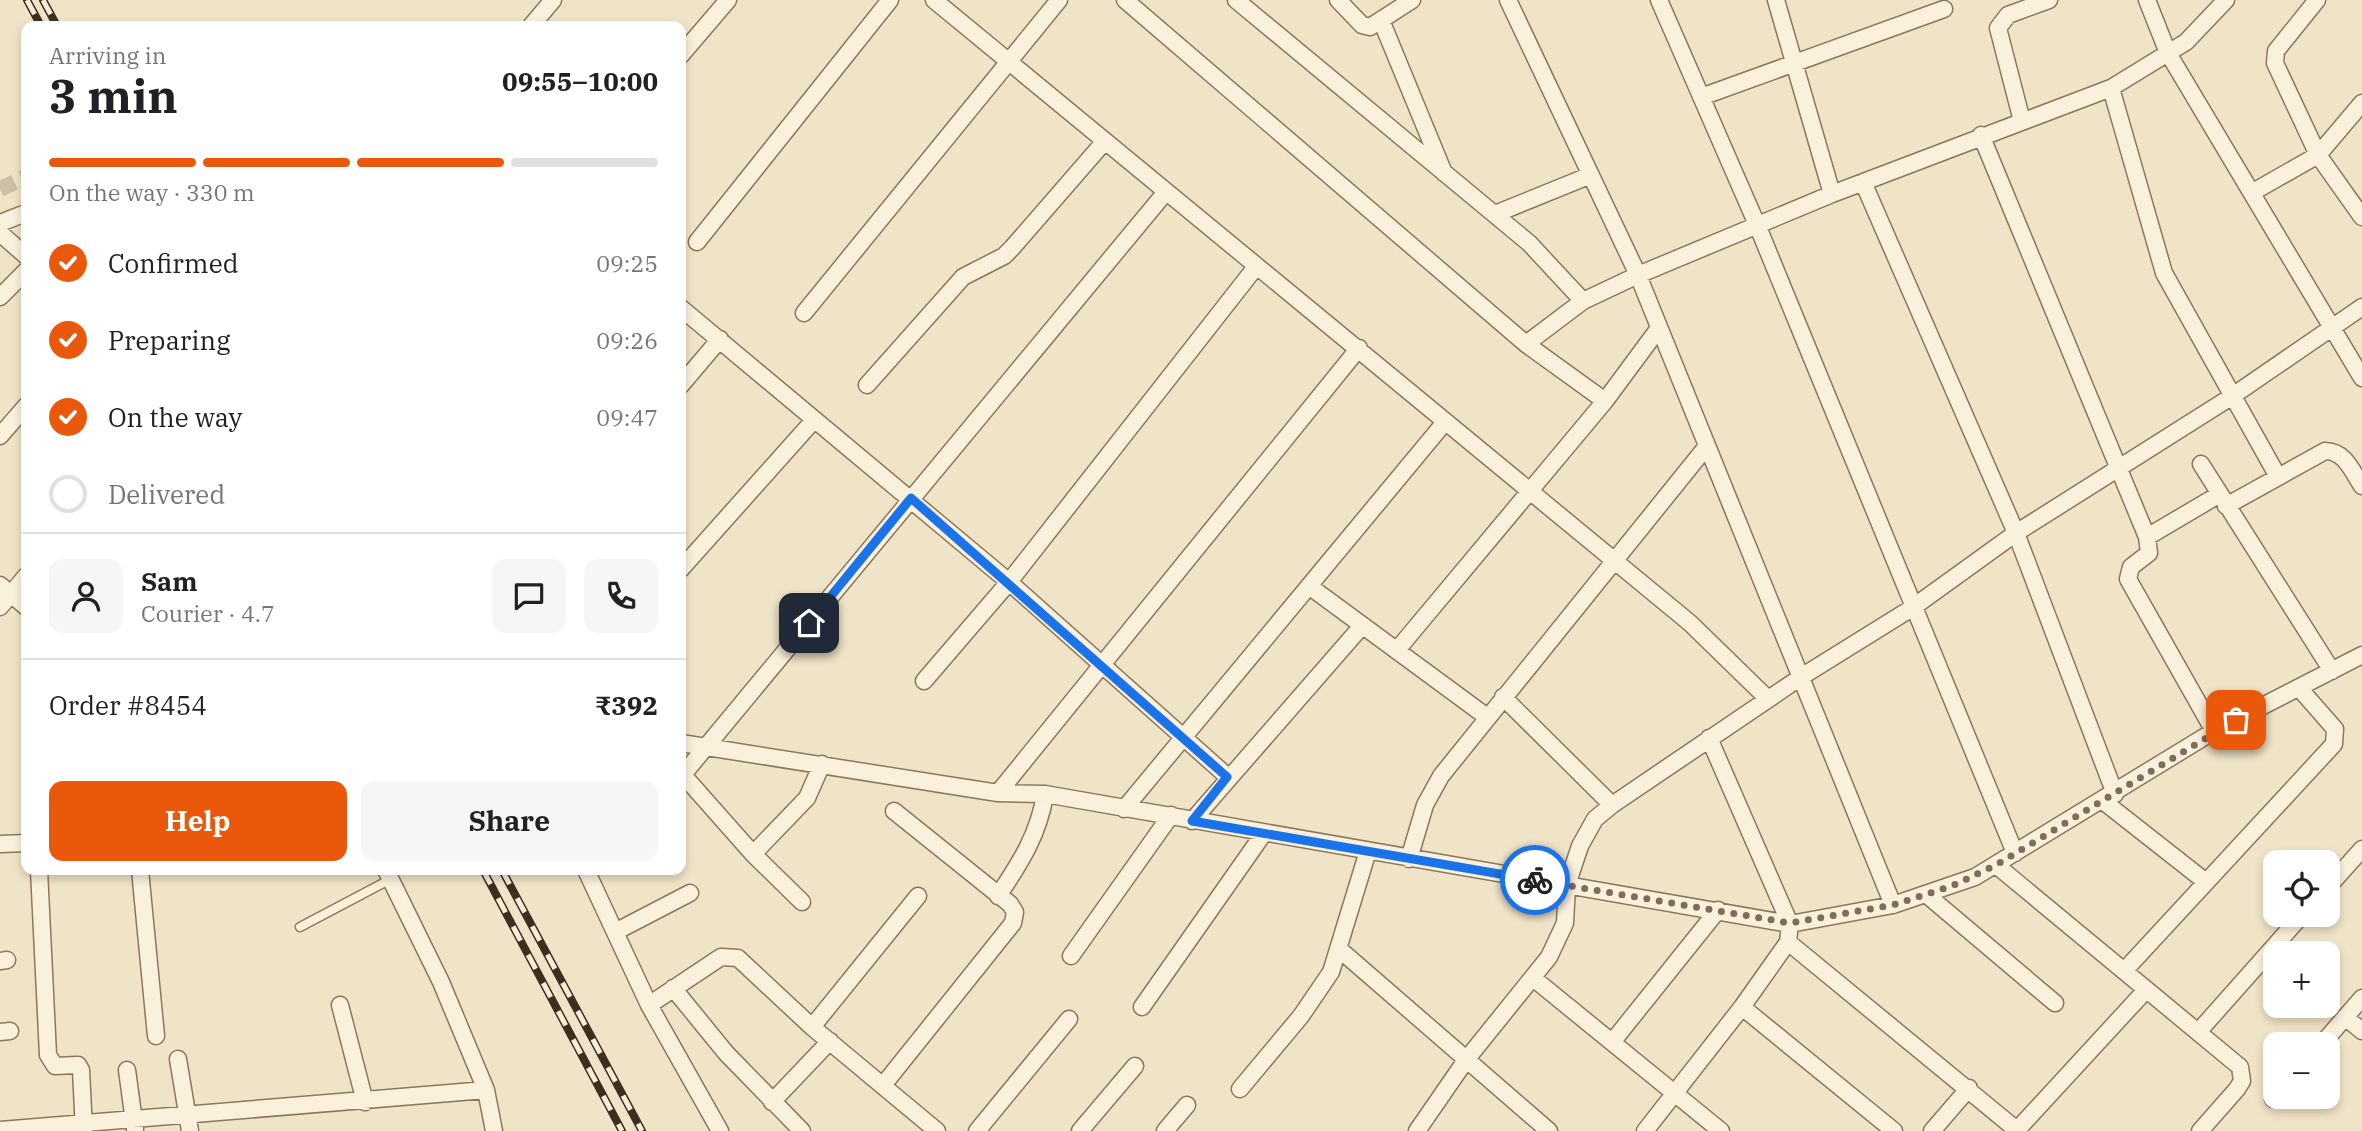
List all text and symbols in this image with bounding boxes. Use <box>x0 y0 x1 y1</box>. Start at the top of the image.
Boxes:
text: Arriving in <box>49 40 166 70</box>
text: 09:55–10:00 <box>502 64 658 98</box>
text: 3 min <box>49 66 178 126</box>
text: On the way · 330 m <box>49 177 255 207</box>
icon: check <box>49 244 87 282</box>
text: Confirmed <box>108 246 239 280</box>
text: 09:25 <box>596 248 658 278</box>
icon: check <box>49 321 87 359</box>
text: Preparing <box>108 323 230 357</box>
text: 09:26 <box>596 325 658 355</box>
icon: check <box>49 398 87 436</box>
text: On the way <box>108 400 242 434</box>
text: 09:47 <box>596 402 658 432</box>
text: Delivered <box>108 477 225 511</box>
button: person <box>49 559 123 633</box>
button: chat <box>492 559 566 633</box>
button: phone <box>584 559 658 633</box>
text: Sam <box>141 564 197 598</box>
pin <box>779 593 839 653</box>
text: Courier · 4.7 <box>141 598 275 628</box>
icon: home <box>790 604 828 642</box>
text: Order #8454 <box>49 688 207 722</box>
text: ₹392 <box>595 688 658 722</box>
pin <box>2206 690 2266 750</box>
icon: bag <box>2217 701 2255 739</box>
button: Help <box>49 781 347 861</box>
button: Share <box>361 781 658 861</box>
courier <box>1500 845 1570 915</box>
map controls <box>2263 850 2340 1109</box>
button: locate <box>2263 850 2340 927</box>
icon: bike <box>1516 861 1554 899</box>
button: + <box>2263 941 2340 1018</box>
button: − <box>2263 1032 2340 1109</box>

